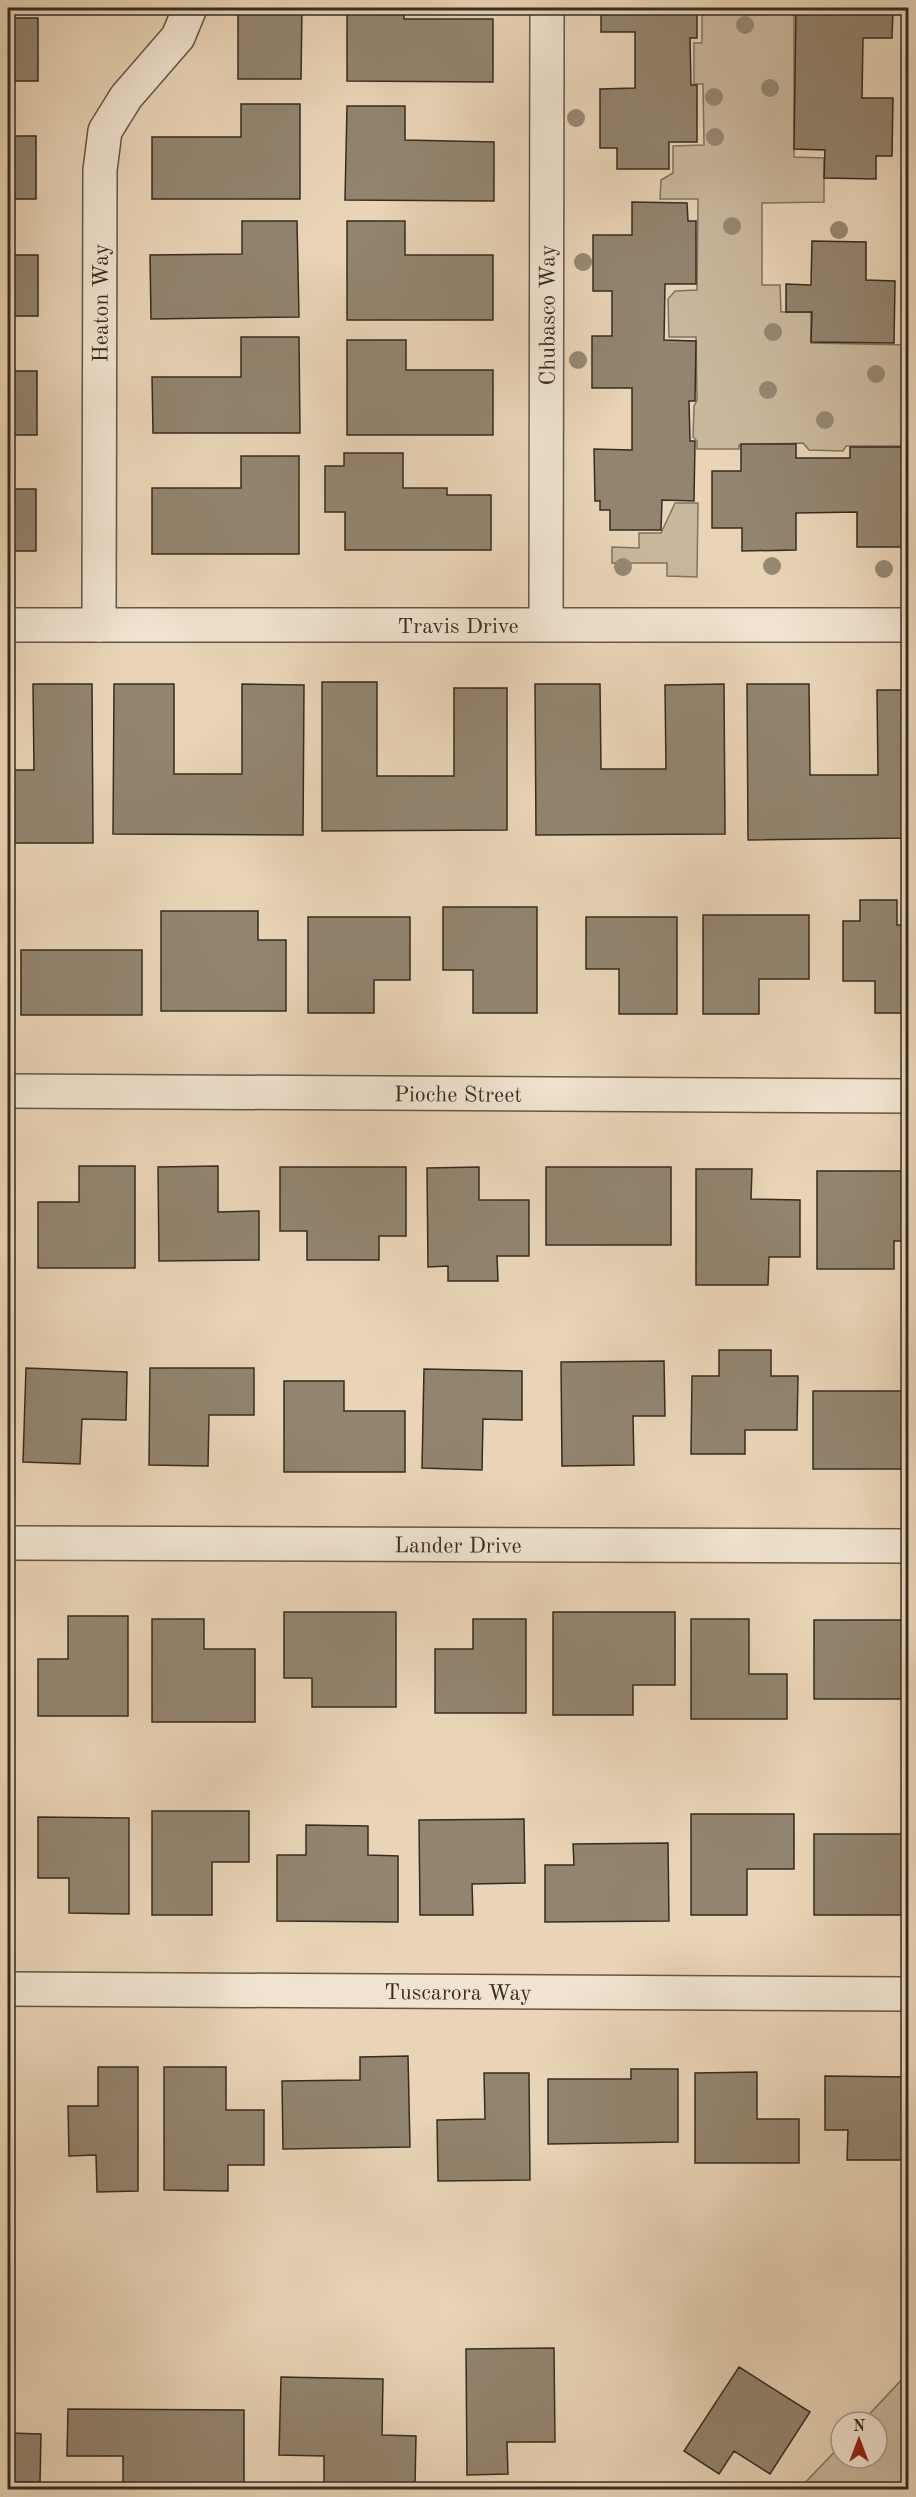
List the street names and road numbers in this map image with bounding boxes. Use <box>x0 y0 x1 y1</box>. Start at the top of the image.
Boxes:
street label: Heaton Way <box>91 243 113 363</box>
street label: Chubasco Way <box>537 244 560 385</box>
street label: Travis Drive <box>397 616 519 638</box>
street label: Pioche Street <box>394 1084 522 1107</box>
street label: Lander Drive <box>394 1535 522 1558</box>
street label: Tuscarora Way <box>384 1982 532 2005</box>

